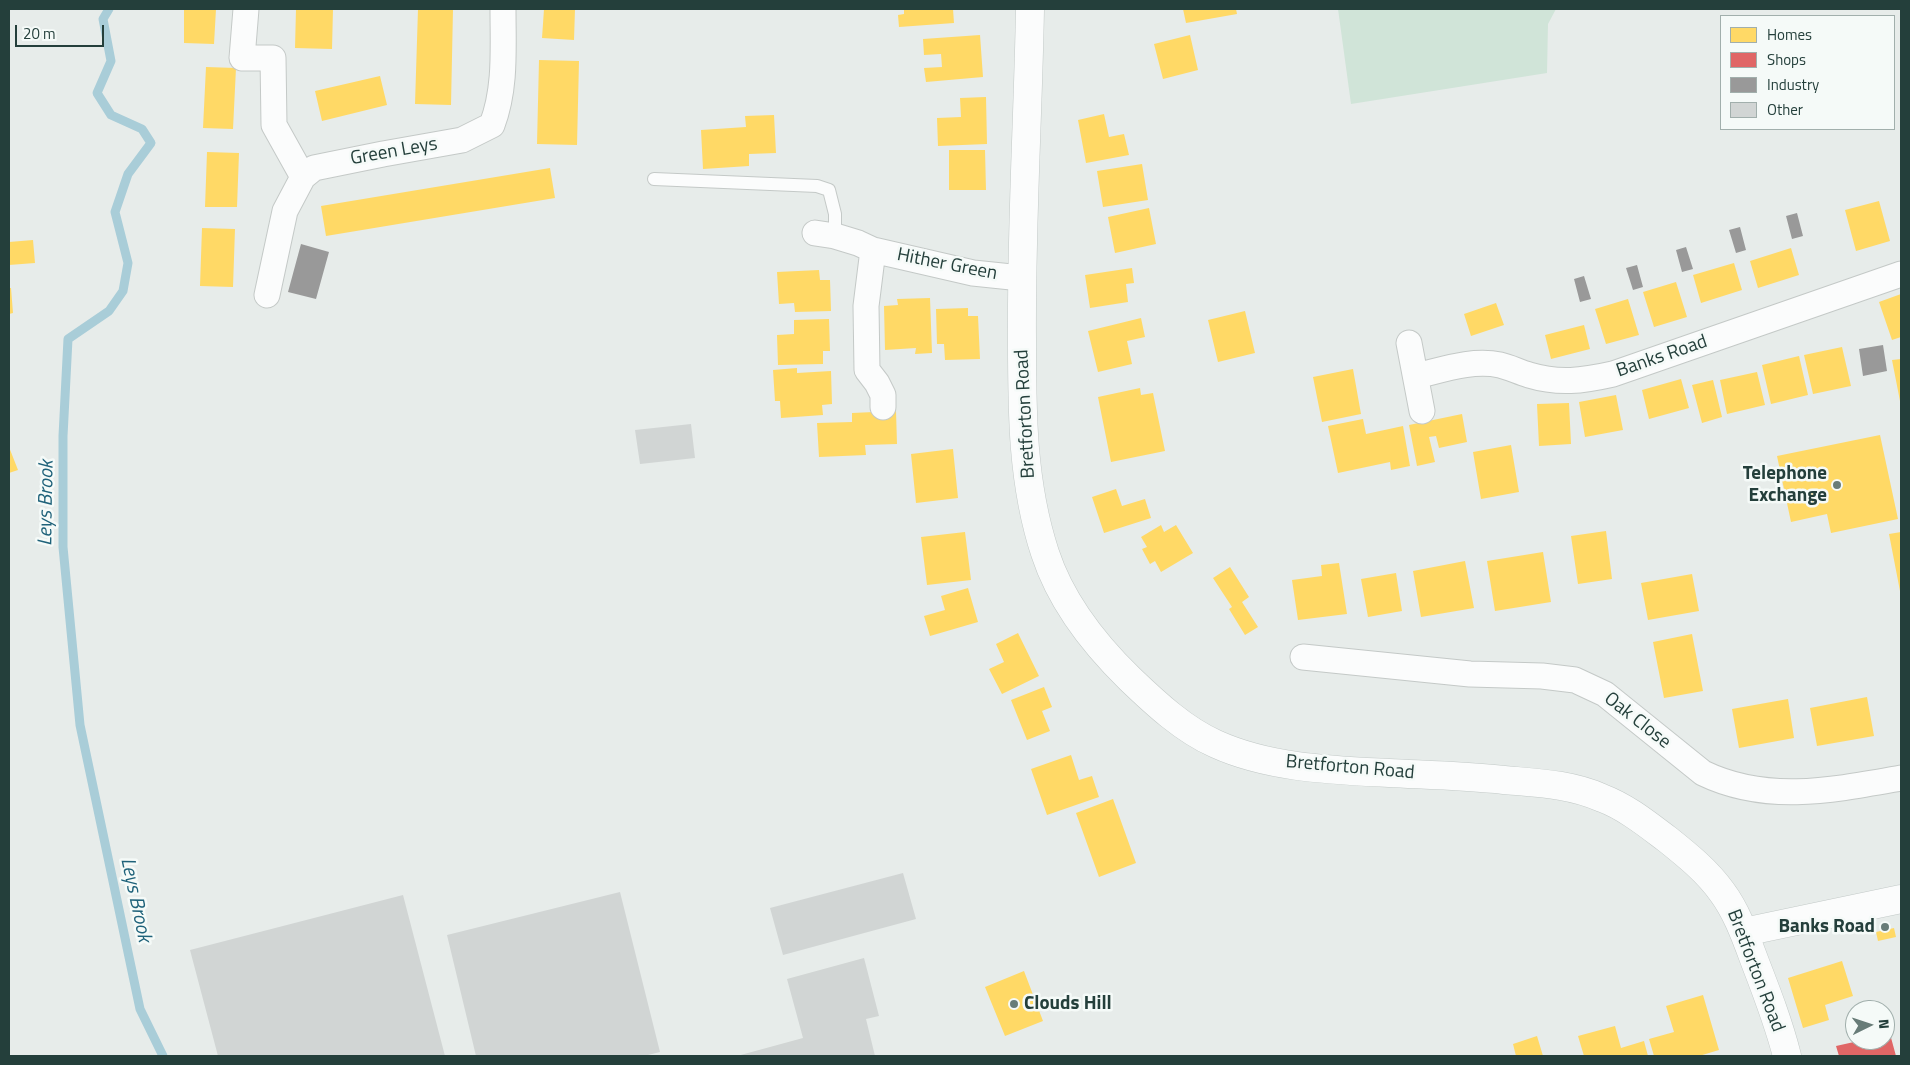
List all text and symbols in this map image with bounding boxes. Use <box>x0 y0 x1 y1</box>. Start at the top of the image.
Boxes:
scale bar <box>18 15 106 47</box>
legend <box>1720 15 1895 130</box>
text: 20 m <box>23 22 56 45</box>
text: Homes <box>1767 23 1812 46</box>
text: Shops <box>1767 48 1806 71</box>
text: Industry <box>1767 73 1819 96</box>
text: Other <box>1767 98 1803 121</box>
street label: Green Leys <box>349 133 439 171</box>
street label: Hither Green <box>895 244 999 286</box>
street label: Banks Road <box>1614 331 1710 383</box>
street label: Bretforton Road <box>1011 349 1041 479</box>
water label: Leys Brook <box>34 460 60 546</box>
place label: Telephone Exchange <box>1743 463 1827 507</box>
marker: Telephone Exchange <box>1831 479 1843 491</box>
street label: Oak Close <box>1599 688 1675 754</box>
street label: Bretforton Road <box>1285 751 1415 785</box>
water label: Leys Brook <box>114 856 156 944</box>
street label: Bretforton Road <box>1721 907 1789 1035</box>
place label: Banks Road <box>1778 916 1875 938</box>
marker: Banks Road <box>1879 921 1891 933</box>
place label: Clouds Hill <box>1024 993 1112 1015</box>
marker: Clouds Hill <box>1008 998 1020 1010</box>
north arrow <box>1845 1000 1895 1050</box>
text: N <box>1874 1018 1895 1030</box>

